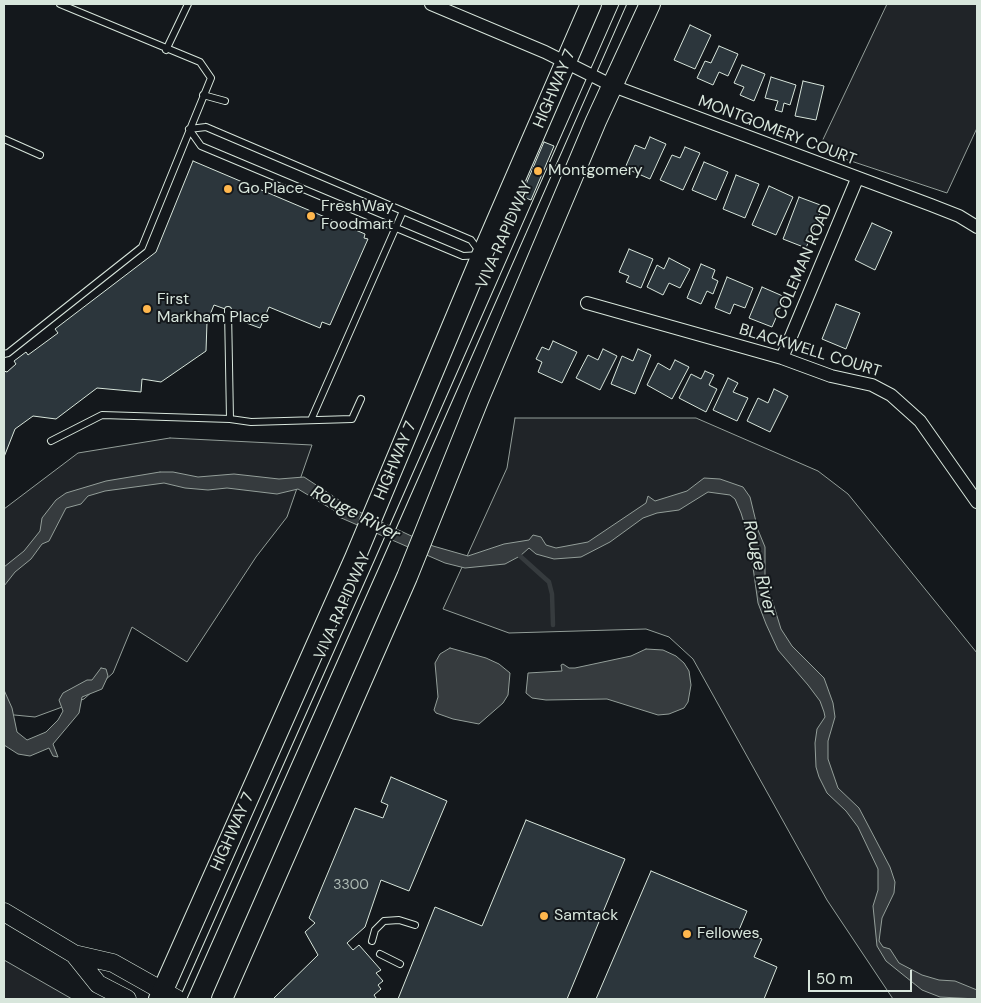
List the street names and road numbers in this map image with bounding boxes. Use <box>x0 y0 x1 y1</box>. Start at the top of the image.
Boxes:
street label: HIGHWAY 7 <box>530 47 580 131</box>
street label: MONTGOMERY COURT <box>695 92 859 170</box>
street label: VIVA RAPIDWAY <box>473 178 537 292</box>
street label: COLEMAN ROAD <box>771 201 837 323</box>
street label: BLACKWELL COURT <box>737 320 883 382</box>
street label: HIGHWAY 7 <box>371 419 421 503</box>
street label: VIVA RAPIDWAY <box>311 549 375 663</box>
street label: HIGHWAY 7 <box>207 790 259 874</box>

